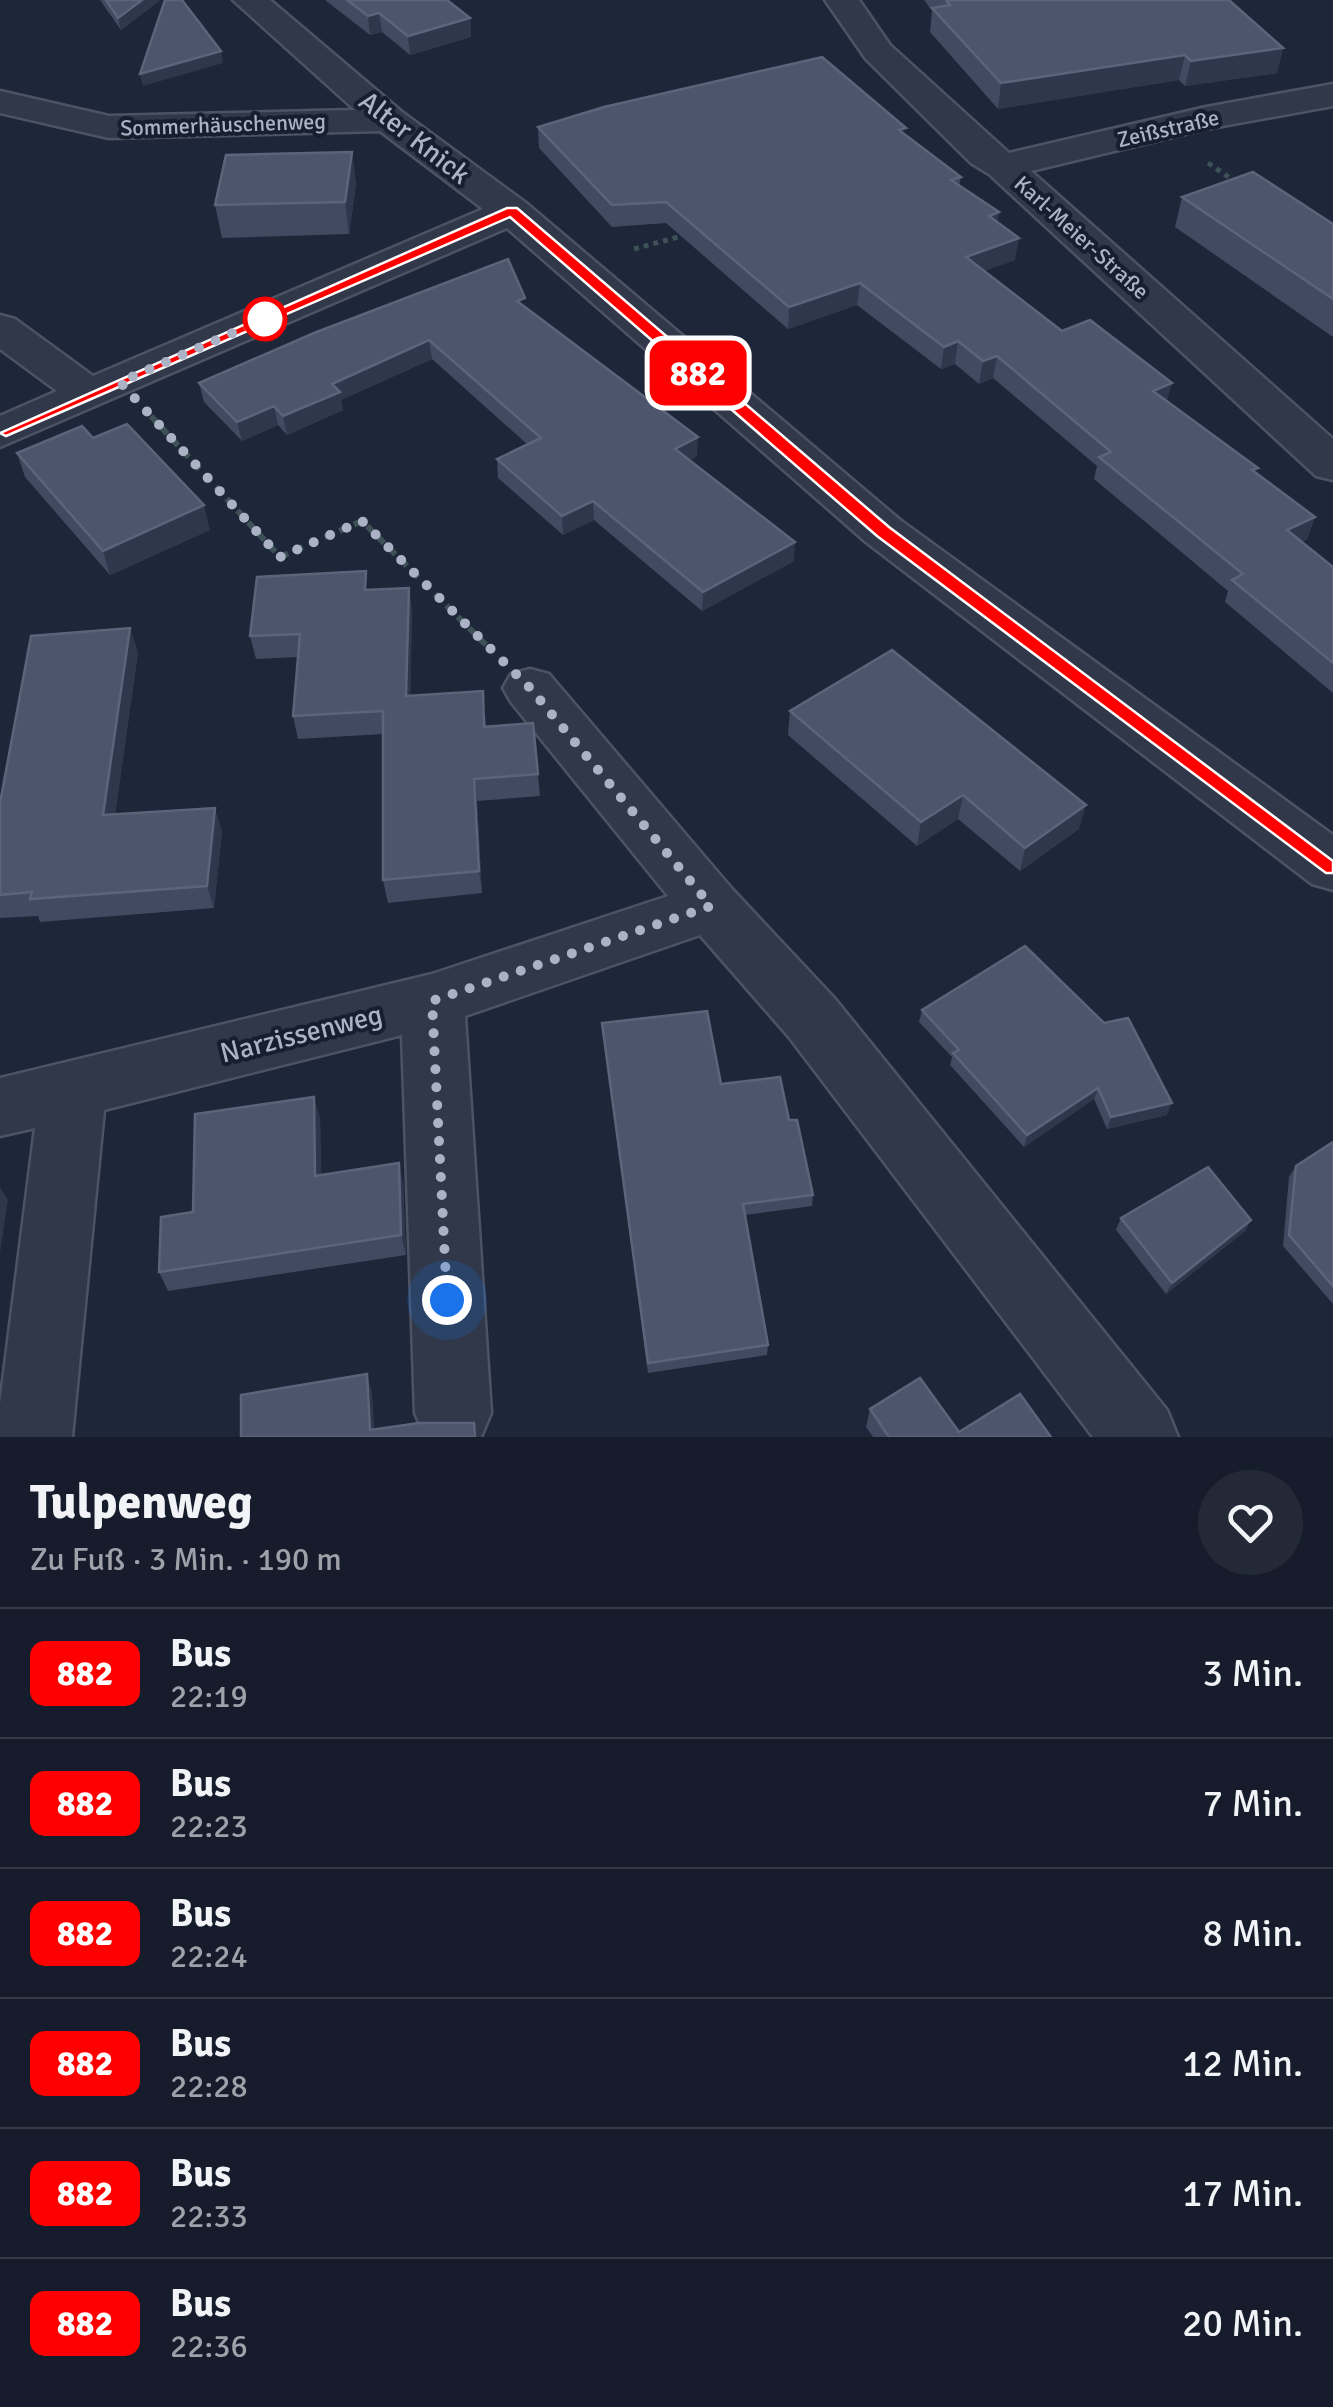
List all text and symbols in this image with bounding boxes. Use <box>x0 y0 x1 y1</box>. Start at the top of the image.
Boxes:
street label: Alter Knick <box>352 84 477 192</box>
street label: Zeißstraße <box>1115 104 1222 153</box>
street label: Sommerhäuschenweg <box>120 107 326 142</box>
street label: Karl-Meier-Straße <box>1009 170 1154 305</box>
unlabelled marker <box>244 298 286 340</box>
line badge: 882 <box>640 340 756 406</box>
text: 882 <box>670 352 726 395</box>
street label: Narzissenweg <box>217 997 386 1071</box>
your location <box>422 1275 472 1325</box>
button: heart <box>1198 1470 1303 1575</box>
text: Tulpenweg <box>30 1473 253 1532</box>
text: Zu Fuß · 3 Min. · 190 m <box>30 1540 342 1579</box>
text: Bus <box>170 1630 231 1677</box>
text: 3 Min. <box>1202 1650 1303 1697</box>
text: 882 <box>57 1652 113 1695</box>
text: 22:19 <box>170 1677 248 1716</box>
text: Bus <box>170 1760 231 1807</box>
text: 7 Min. <box>1202 1780 1303 1827</box>
text: 882 <box>57 1782 113 1825</box>
text: 22:23 <box>170 1807 248 1846</box>
text: Bus <box>170 1890 231 1937</box>
text: 8 Min. <box>1202 1910 1303 1957</box>
text: 882 <box>57 1912 113 1955</box>
text: 22:24 <box>170 1937 248 1976</box>
text: Bus <box>170 2020 231 2067</box>
text: 12 Min. <box>1182 2040 1303 2087</box>
text: 882 <box>57 2042 113 2085</box>
text: 22:28 <box>170 2067 248 2106</box>
text: Bus <box>170 2150 231 2197</box>
text: 17 Min. <box>1182 2170 1303 2217</box>
text: 882 <box>57 2172 113 2215</box>
text: 22:33 <box>170 2197 248 2236</box>
text: Bus <box>170 2280 231 2327</box>
text: 20 Min. <box>1182 2300 1303 2347</box>
text: 882 <box>57 2302 113 2345</box>
text: 22:36 <box>170 2327 248 2366</box>

